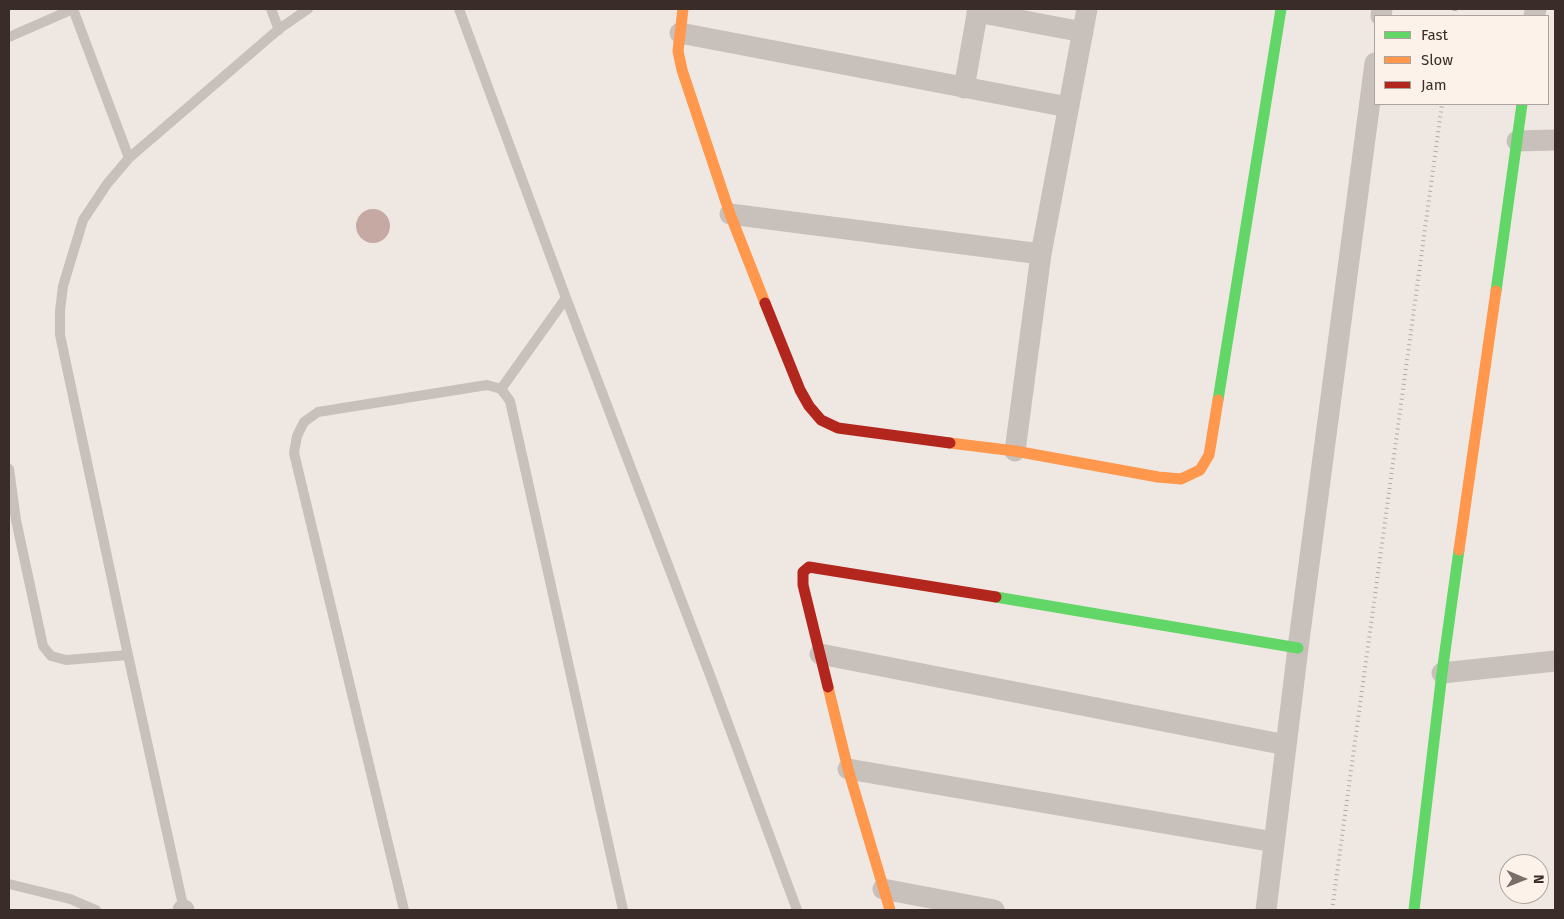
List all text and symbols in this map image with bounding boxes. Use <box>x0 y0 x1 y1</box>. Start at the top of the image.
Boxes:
legend <box>1374 15 1549 105</box>
text: Fast <box>1421 26 1448 44</box>
text: Slow <box>1421 51 1453 69</box>
text: Jam <box>1421 76 1447 94</box>
north arrow <box>1499 854 1549 904</box>
text: N <box>1530 874 1547 884</box>

